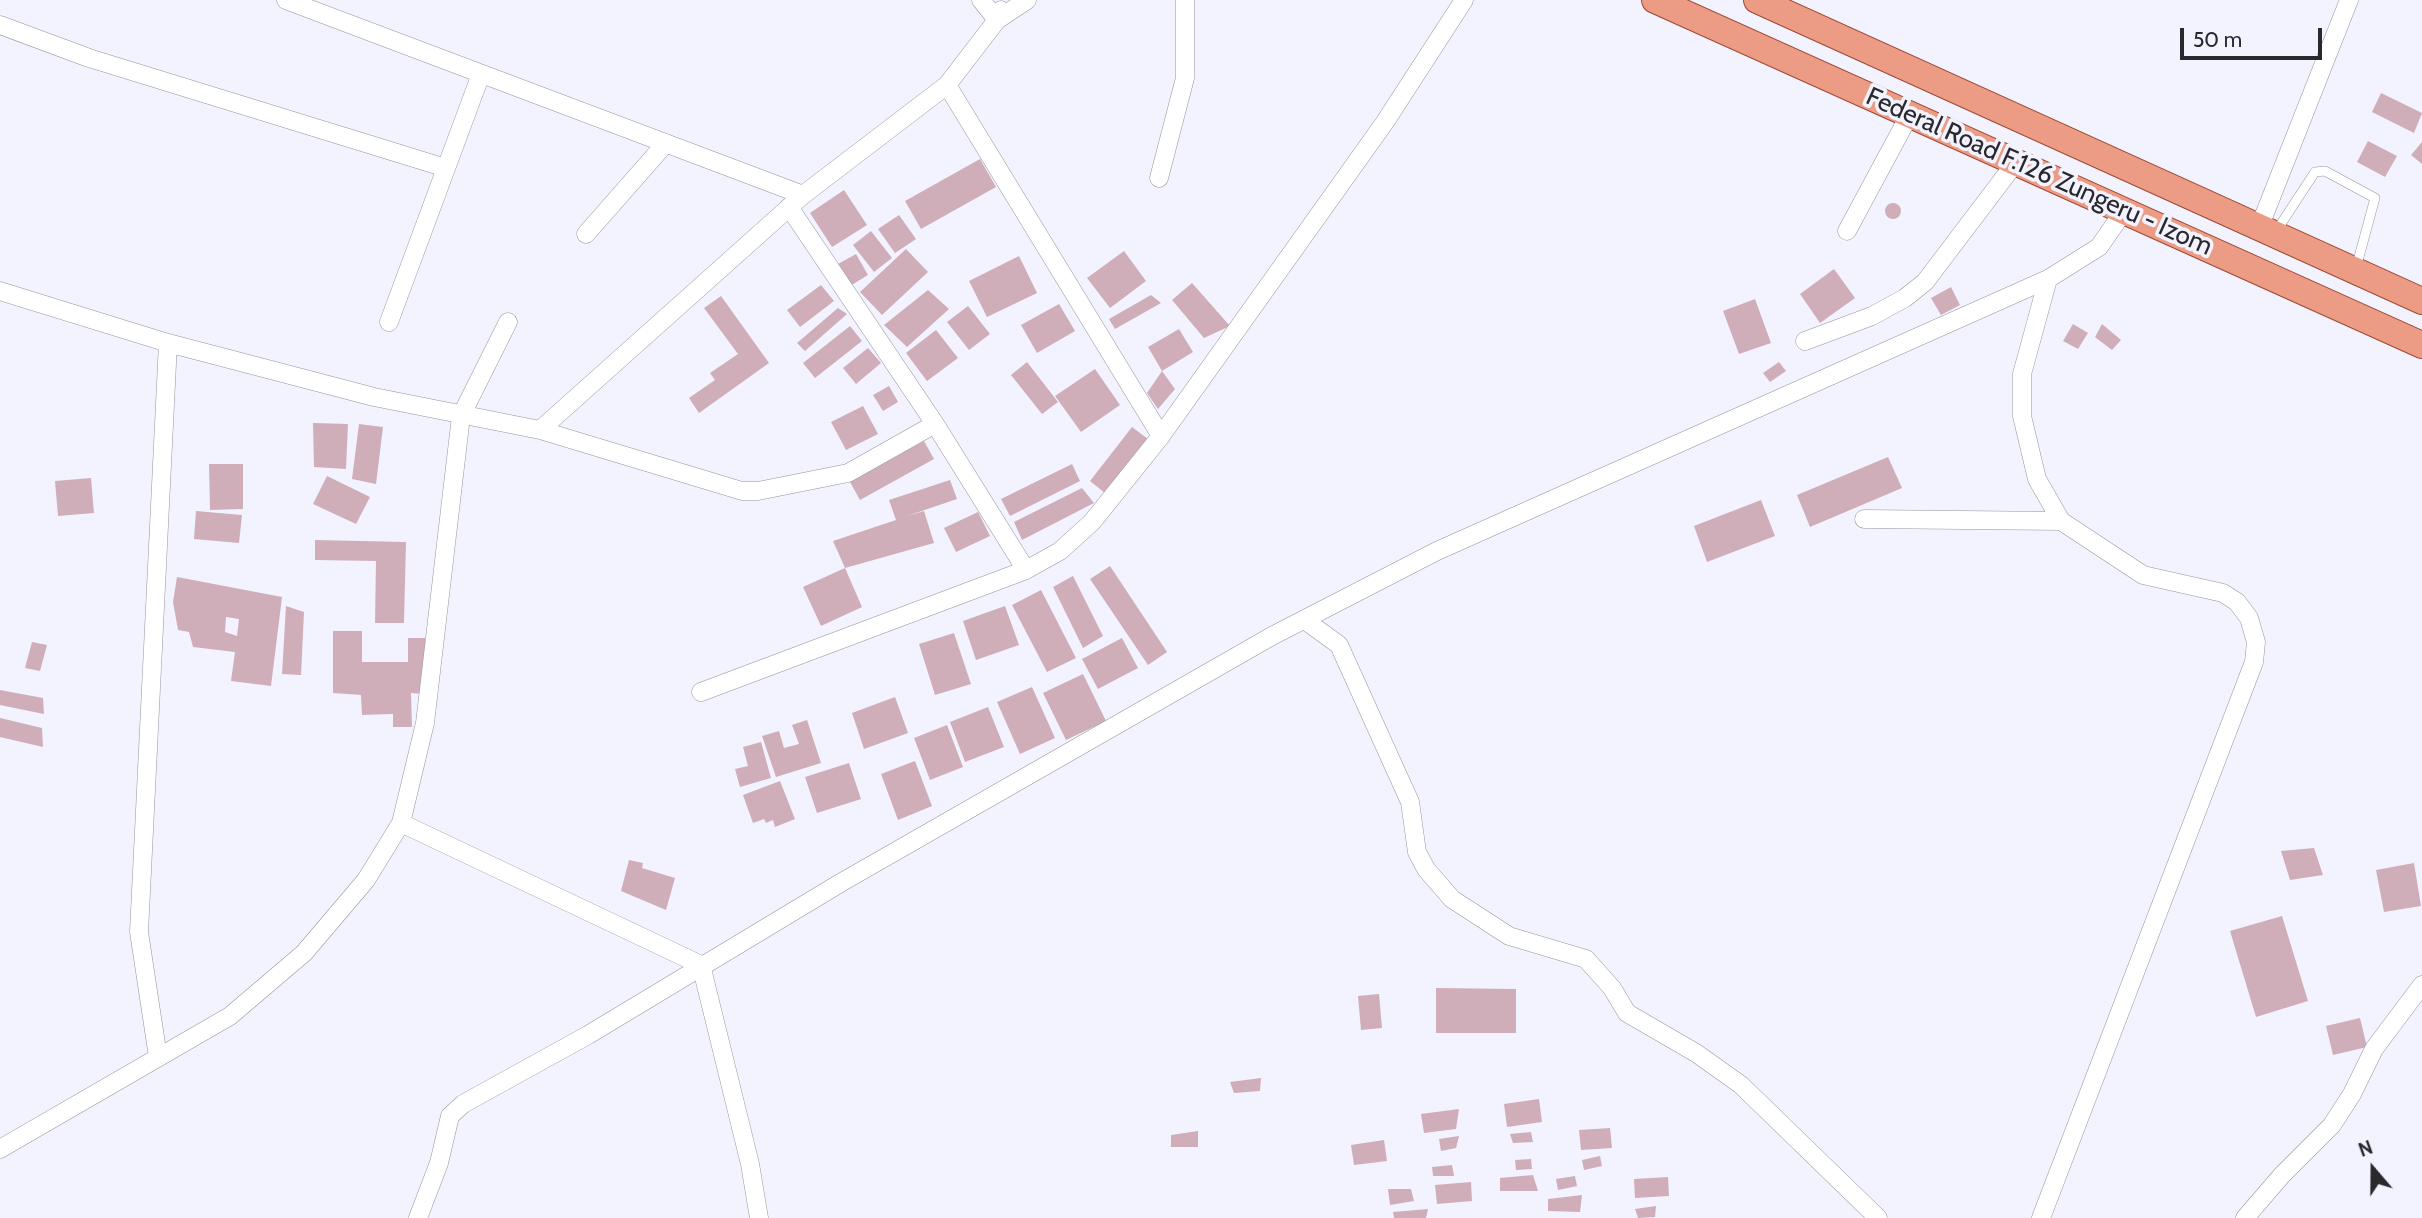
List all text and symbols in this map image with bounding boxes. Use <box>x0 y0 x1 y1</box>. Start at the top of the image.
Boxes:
scale bar <box>2184 14 2326 58</box>
text: 50 m <box>2193 27 2242 52</box>
street label: Federal Road F.126 Zungeru - Izom <box>1861 81 2217 263</box>
north arrow <box>2338 1134 2408 1204</box>
text: N <box>2355 1136 2376 1162</box>

